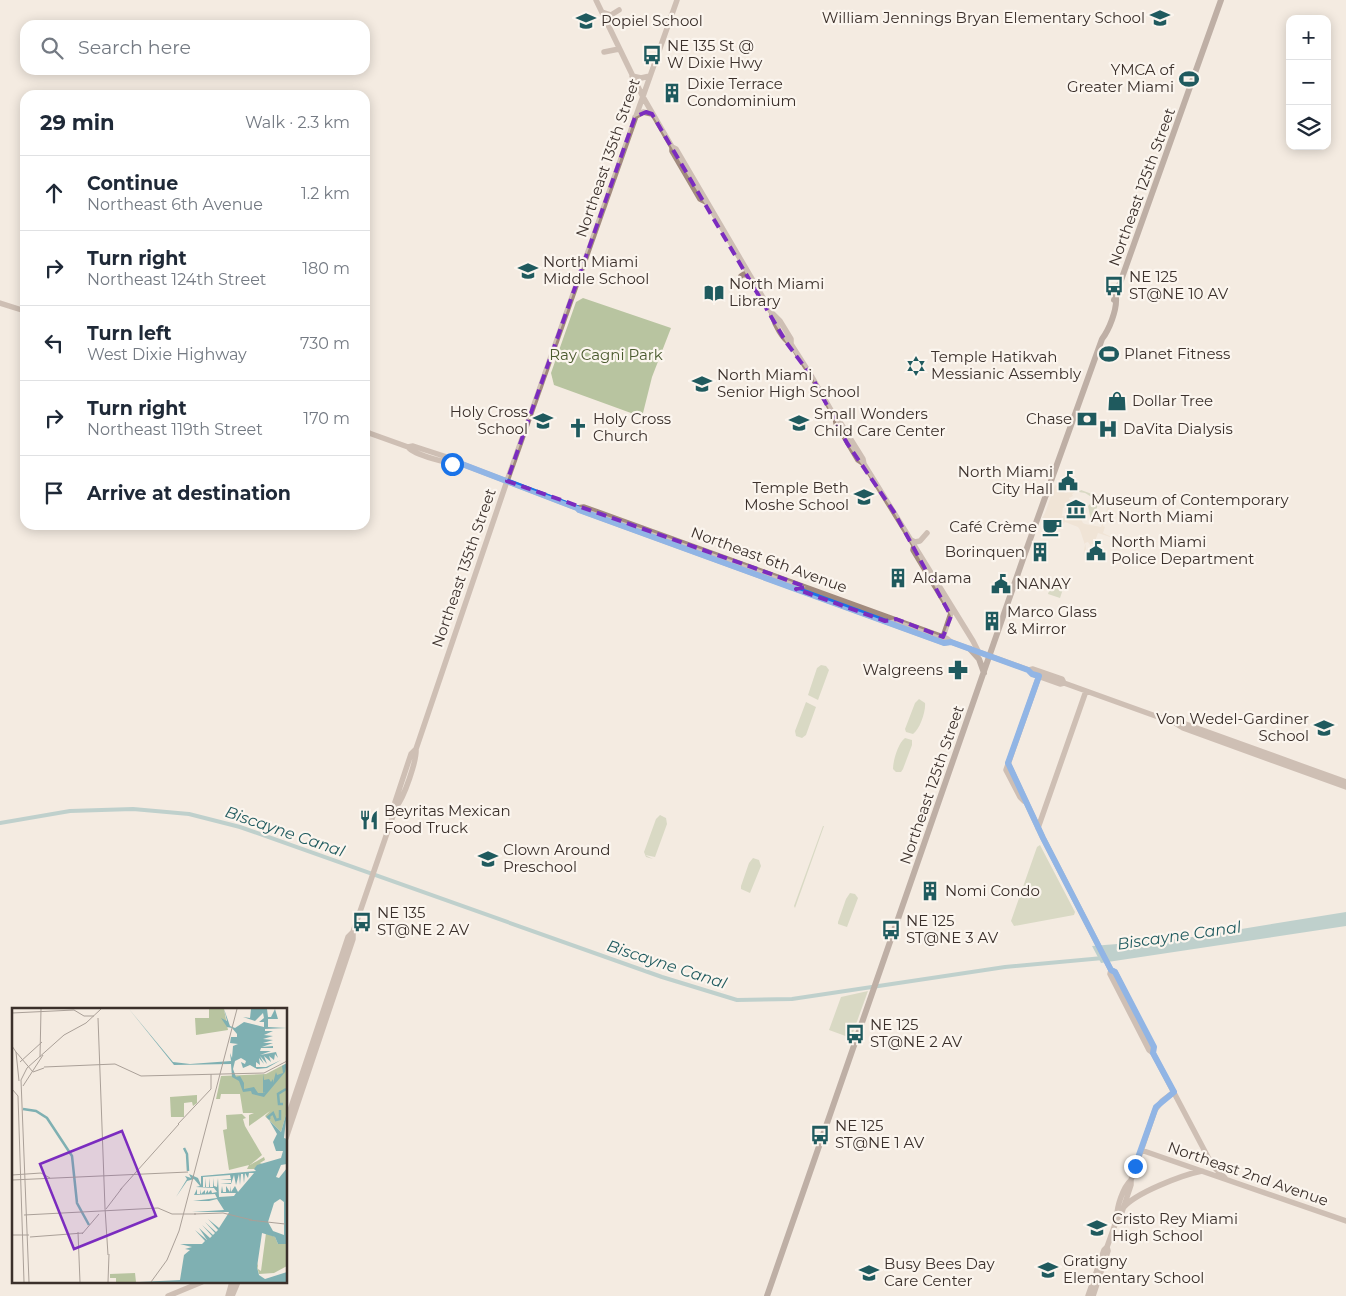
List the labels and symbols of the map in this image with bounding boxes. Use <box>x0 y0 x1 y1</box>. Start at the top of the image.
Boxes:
school or university icon: William Jennings Bryan Elementary School <box>1149 7 1171 29</box>
place label: William Jennings Bryan Elementary School <box>822 8 1145 27</box>
school or university icon: Popiel School <box>575 10 597 32</box>
place label: Popiel School <box>601 11 703 30</box>
place label: NE 135 St @ W Dixie Hwy <box>667 36 763 72</box>
bus stop icon: NE 135 St @ W Dixie Hwy <box>641 44 663 66</box>
place label: YMCA of Greater Miami <box>1067 60 1175 96</box>
sports icon: YMCA of Greater Miami <box>1178 68 1200 90</box>
place label: Dixie Terrace Condominium <box>687 74 797 110</box>
street label: Northeast 135th Street <box>571 76 644 240</box>
building icon: Dixie Terrace Condominium <box>661 82 683 104</box>
street label: Northeast 125th Street <box>1104 105 1179 269</box>
place label: North Miami Middle School <box>543 252 649 288</box>
school or university icon: North Miami Middle School <box>517 260 539 282</box>
place label: NE 125 ST@NE 10 AV <box>1129 267 1229 303</box>
place label: North Miami Library <box>729 274 824 310</box>
bus stop icon: NE 125 ST@NE 10 AV <box>1103 275 1125 297</box>
library icon: North Miami Library <box>703 282 725 304</box>
sports icon: Planet Fitness <box>1098 343 1120 365</box>
place label: Planet Fitness <box>1124 344 1230 363</box>
park label: Ray Cagni Park <box>549 345 663 364</box>
place label: Temple Hatikvah Messianic Assembly <box>931 347 1082 383</box>
synagogue icon: Temple Hatikvah Messianic Assembly <box>905 355 927 377</box>
place label: North Miami Senior High School <box>717 365 860 401</box>
school or university icon: North Miami Senior High School <box>691 373 713 395</box>
shop icon: Dollar Tree <box>1106 390 1128 412</box>
place label: Dollar Tree <box>1132 391 1213 410</box>
place label: Holy Cross School <box>450 402 528 438</box>
place label: Small Wonders Child Care Center <box>814 404 946 440</box>
bank icon: Chase <box>1076 408 1098 430</box>
place label: Holy Cross Church <box>593 409 671 445</box>
place label: Chase <box>1026 409 1072 428</box>
school or university icon: Holy Cross School <box>532 410 554 432</box>
school or university icon: Small Wonders Child Care Center <box>788 412 810 434</box>
church icon: Holy Cross Church <box>567 417 589 439</box>
hospital icon: DaVita Dialysis <box>1097 418 1119 440</box>
place label: DaVita Dialysis <box>1123 419 1233 438</box>
route start <box>441 453 464 476</box>
place label: North Miami City Hall <box>958 462 1053 498</box>
public building icon: North Miami City Hall <box>1057 470 1079 492</box>
place label: Temple Beth Moshe School <box>744 478 849 514</box>
street label: Northeast 135th Street <box>427 486 500 650</box>
school or university icon: Temple Beth Moshe School <box>853 486 875 508</box>
place label: Museum of Contemporary Art North Miami <box>1091 490 1289 526</box>
museum icon: Museum of Contemporary Art North Miami <box>1065 498 1087 520</box>
cafe icon: Café Crème <box>1041 516 1063 538</box>
place label: Café Crème <box>949 517 1037 536</box>
street label: Northeast 6th Avenue <box>688 522 850 597</box>
place label: North Miami Police Department <box>1111 532 1254 568</box>
public building icon: North Miami Police Department <box>1085 540 1107 562</box>
building icon: Borinquen <box>1029 541 1051 563</box>
place label: Borinquen <box>945 542 1025 561</box>
building icon: Aldama <box>887 567 909 589</box>
place label: Aldama <box>913 568 972 587</box>
public building icon: NANAY <box>990 573 1012 595</box>
place label: NANAY <box>1016 574 1071 593</box>
place label: Marco Glass & Mirror <box>1007 602 1097 638</box>
building icon: Marco Glass & Mirror <box>981 610 1003 632</box>
pharmacy icon: Walgreens <box>947 659 969 681</box>
place label: Walgreens <box>863 660 943 679</box>
street label: Northeast 125th Street <box>895 703 968 867</box>
place label: Von Wedel-Gardiner School <box>1156 709 1309 745</box>
school or university icon: Von Wedel-Gardiner School <box>1313 717 1335 739</box>
place label: Beyritas Mexican Food Truck <box>384 801 511 837</box>
water label: Biscayne Canal <box>223 802 348 861</box>
restaurant icon: Beyritas Mexican Food Truck <box>358 809 380 831</box>
place label: Clown Around Preschool <box>503 840 610 876</box>
school or university icon: Clown Around Preschool <box>477 848 499 870</box>
building icon: Nomi Condo <box>919 880 941 902</box>
place label: Nomi Condo <box>945 881 1040 900</box>
place label: NE 135 ST@NE 2 AV <box>377 903 470 939</box>
bus stop icon: NE 135 ST@NE 2 AV <box>351 911 373 933</box>
place label: NE 125 ST@NE 3 AV <box>906 911 999 947</box>
water label: Biscayne Canal <box>1116 917 1243 954</box>
bus stop icon: NE 125 ST@NE 3 AV <box>880 919 902 941</box>
water label: Biscayne Canal <box>604 936 730 993</box>
inset map <box>12 1008 288 1284</box>
place label: NE 125 ST@NE 2 AV <box>870 1015 963 1051</box>
bus stop icon: NE 125 ST@NE 2 AV <box>844 1023 866 1045</box>
place label: NE 125 ST@NE 1 AV <box>835 1116 925 1152</box>
bus stop icon: NE 125 ST@NE 1 AV <box>809 1124 831 1146</box>
street label: Northeast 2nd Avenue <box>1165 1137 1331 1210</box>
route end <box>1124 1155 1147 1178</box>
place label: Cristo Rey Miami High School <box>1112 1209 1238 1245</box>
school or university icon: Cristo Rey Miami High School <box>1086 1217 1108 1239</box>
place label: Gratigny Elementary School <box>1063 1251 1204 1287</box>
place label: Busy Bees Day Care Center <box>884 1254 995 1290</box>
school or university icon: Gratigny Elementary School <box>1037 1259 1059 1281</box>
school or university icon: Busy Bees Day Care Center <box>858 1262 880 1284</box>

